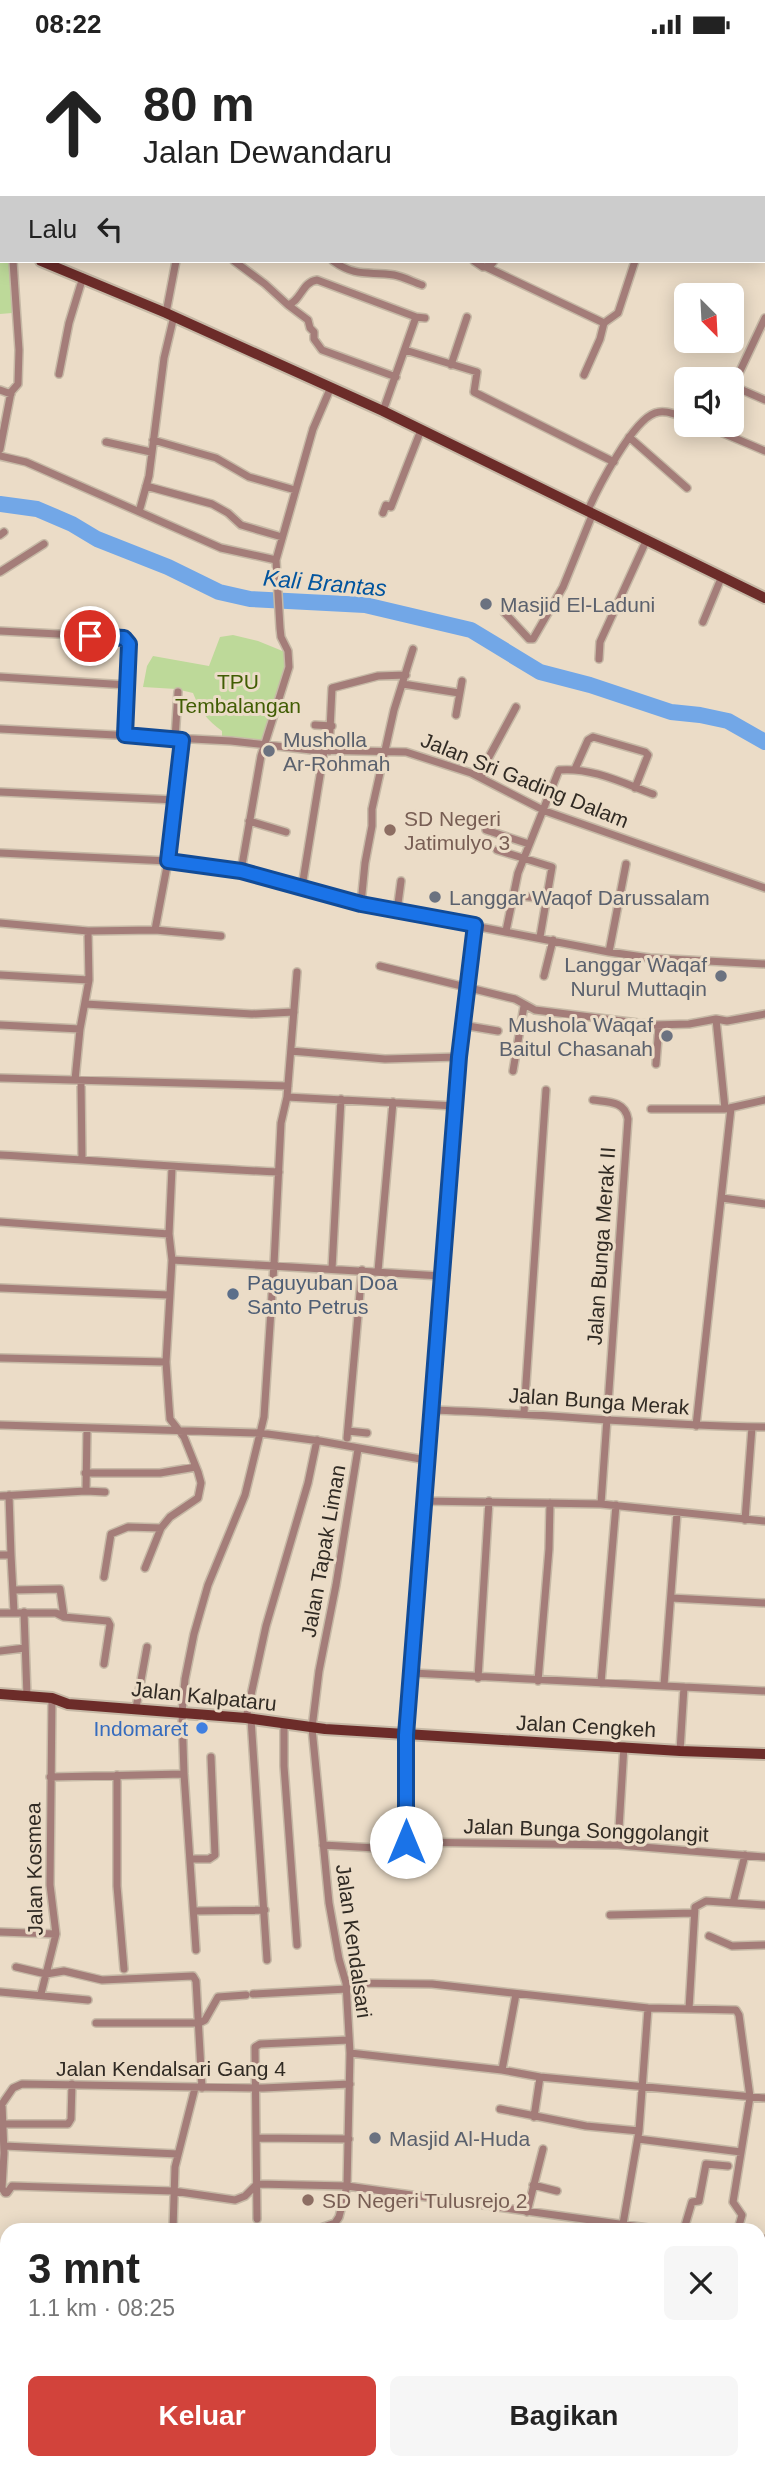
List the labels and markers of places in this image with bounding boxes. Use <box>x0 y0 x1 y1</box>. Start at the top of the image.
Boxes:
place label: Masjid El-Laduni <box>500 593 655 616</box>
marker: Masjid El-Laduni <box>478 596 494 612</box>
pin <box>60 606 120 666</box>
place label: Musholla Ar-Rohmah <box>283 728 390 775</box>
marker: Musholla Ar-Rohmah <box>261 743 277 759</box>
place label: SD Negeri Jatimulyo 3 <box>404 807 510 854</box>
marker: SD Negeri Jatimulyo 3 <box>382 822 398 838</box>
place label: Langgar Waqof Darussalam <box>449 886 710 909</box>
marker: Langgar Waqof Darussalam <box>427 889 443 905</box>
place label: Langgar Waqaf Nurul Muttaqin <box>564 953 707 1000</box>
marker: Langgar Waqaf Nurul Muttaqin <box>713 968 729 984</box>
place label: Mushola Waqaf Baitul Chasanah <box>499 1013 653 1060</box>
marker: Mushola Waqaf Baitul Chasanah <box>659 1028 675 1044</box>
place label: Paguyuban Doa Santo Petrus <box>247 1271 398 1318</box>
marker: Paguyuban Doa Santo Petrus <box>225 1286 241 1302</box>
place label: Indomaret <box>93 1717 188 1740</box>
marker: Indomaret <box>194 1720 210 1736</box>
place label: Masjid Al-Huda <box>389 2127 531 2150</box>
marker: Masjid Al-Huda <box>367 2130 383 2146</box>
place label: SD Negeri Tulusrejo 2 <box>322 2189 527 2212</box>
marker: SD Negeri Tulusrejo 2 <box>300 2192 316 2208</box>

